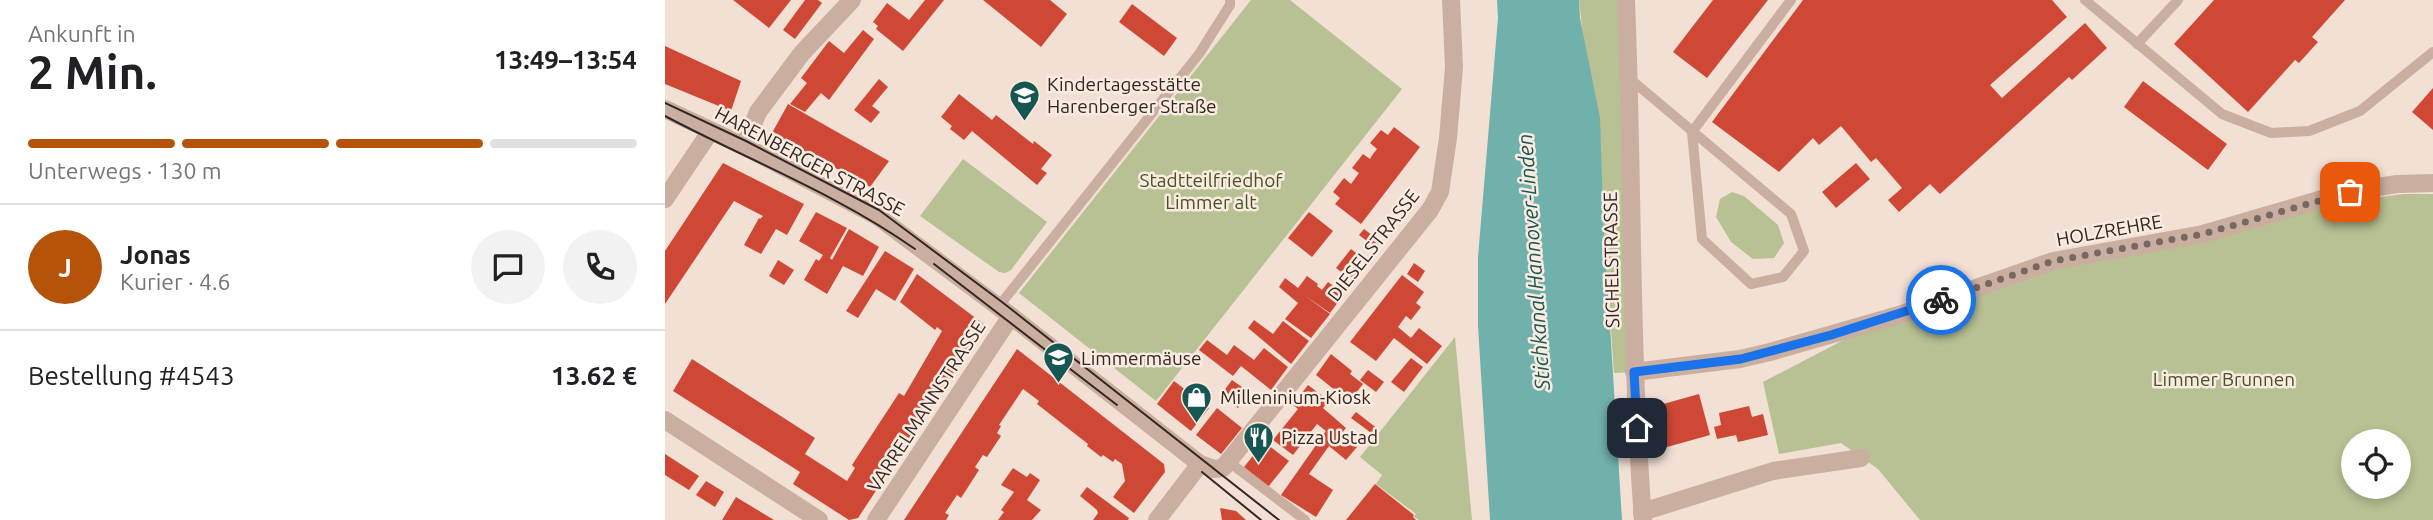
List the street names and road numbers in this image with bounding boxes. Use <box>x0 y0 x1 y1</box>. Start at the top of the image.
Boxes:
street label: HARENBERGER STRASSE <box>711 102 909 220</box>
street label: DIESELSTRASSE <box>1323 185 1423 305</box>
street label: SICHELSTRASSE <box>1599 192 1623 328</box>
street label: HOLZREHRE <box>2054 210 2164 250</box>
street label: VARRELMANNSTRASSE <box>862 316 990 496</box>

